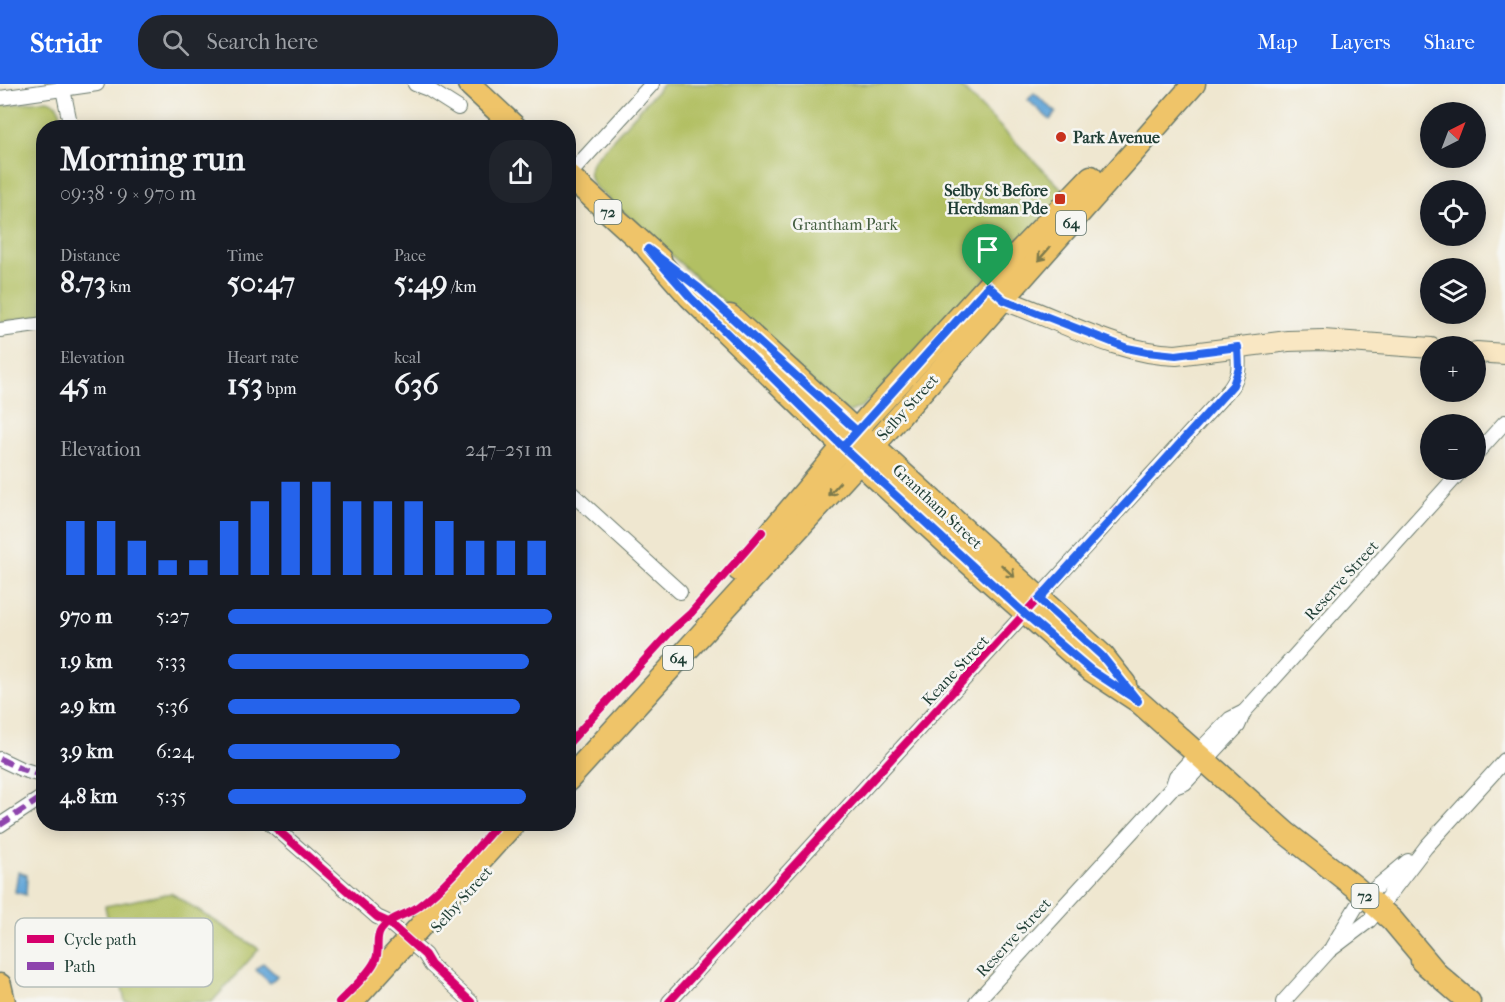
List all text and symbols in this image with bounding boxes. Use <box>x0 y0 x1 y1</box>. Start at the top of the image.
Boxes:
search box <box>138 15 558 69</box>
text: Stridr <box>30 26 102 59</box>
icon: search <box>159 26 192 59</box>
text: Search here <box>207 29 318 55</box>
text: Map <box>1257 30 1298 54</box>
text: Layers <box>1331 30 1390 54</box>
text: Share <box>1423 30 1475 54</box>
north arrow <box>1420 102 1486 168</box>
map controls <box>1420 102 1486 480</box>
place label: Park Avenue <box>1073 128 1160 147</box>
marker: Park Avenue <box>1054 130 1068 144</box>
text: Morning run <box>60 140 245 179</box>
button: share <box>489 140 552 203</box>
button: locate <box>1420 180 1486 246</box>
place label: Selby St Before Herdsman Pde <box>944 181 1048 218</box>
text: 09:38 · 9 × 970 m <box>60 182 196 205</box>
marker: Selby St Before Herdsman Pde <box>1053 192 1067 206</box>
road number: 72 <box>594 200 622 224</box>
road number: 64 <box>1056 211 1086 235</box>
park label: Grantham Park <box>792 215 898 234</box>
pin <box>962 224 1013 286</box>
icon: arrive <box>971 233 1004 266</box>
text: Distance <box>60 246 120 265</box>
text: Time <box>227 246 263 265</box>
text: Pace <box>394 246 426 265</box>
one-way arrow <box>1037 246 1050 262</box>
button: layers <box>1420 258 1486 324</box>
text: 8.73 <box>60 265 106 300</box>
text: 50:47 <box>227 265 295 300</box>
text: 5:49 <box>394 265 448 300</box>
text: km <box>106 277 131 296</box>
text: /km <box>448 277 477 296</box>
button: + <box>1420 336 1486 402</box>
text: Elevation <box>60 348 125 367</box>
text: Heart rate <box>227 348 299 367</box>
text: kcal <box>394 348 421 367</box>
text: 45 <box>60 367 90 402</box>
text: 153 <box>227 367 263 402</box>
text: 636 <box>394 367 439 402</box>
street label: Selby Street <box>873 370 942 444</box>
text: m <box>90 379 107 398</box>
text: bpm <box>263 379 297 398</box>
button: − <box>1420 414 1486 480</box>
text: Elevation <box>60 438 141 461</box>
text: 247–251 m <box>465 438 552 461</box>
street label: Grantham Street <box>889 460 987 553</box>
one-way arrow <box>827 482 841 497</box>
street label: Reserve Street <box>1300 536 1382 624</box>
one-way arrow <box>1001 564 1016 578</box>
text: 970 m <box>60 605 112 628</box>
text: 5:27 <box>156 605 189 628</box>
street label: Keane Street <box>918 631 993 710</box>
road number: 64 <box>663 646 693 670</box>
text: 1.9 km <box>60 650 112 673</box>
text: 5:33 <box>156 650 186 673</box>
text: 2.9 km <box>60 695 116 718</box>
text: 5:36 <box>156 695 189 718</box>
text: 3.9 km <box>60 740 114 763</box>
text: 6:24 <box>156 740 194 763</box>
text: 4.8 km <box>60 785 117 808</box>
text: 5:35 <box>156 785 186 808</box>
street label: Selby Street <box>427 862 496 936</box>
road number: 72 <box>1352 884 1378 908</box>
street label: Reserve Street <box>972 894 1055 981</box>
legend <box>15 918 213 987</box>
text: Cycle path <box>64 930 136 949</box>
text: Path <box>64 957 96 976</box>

